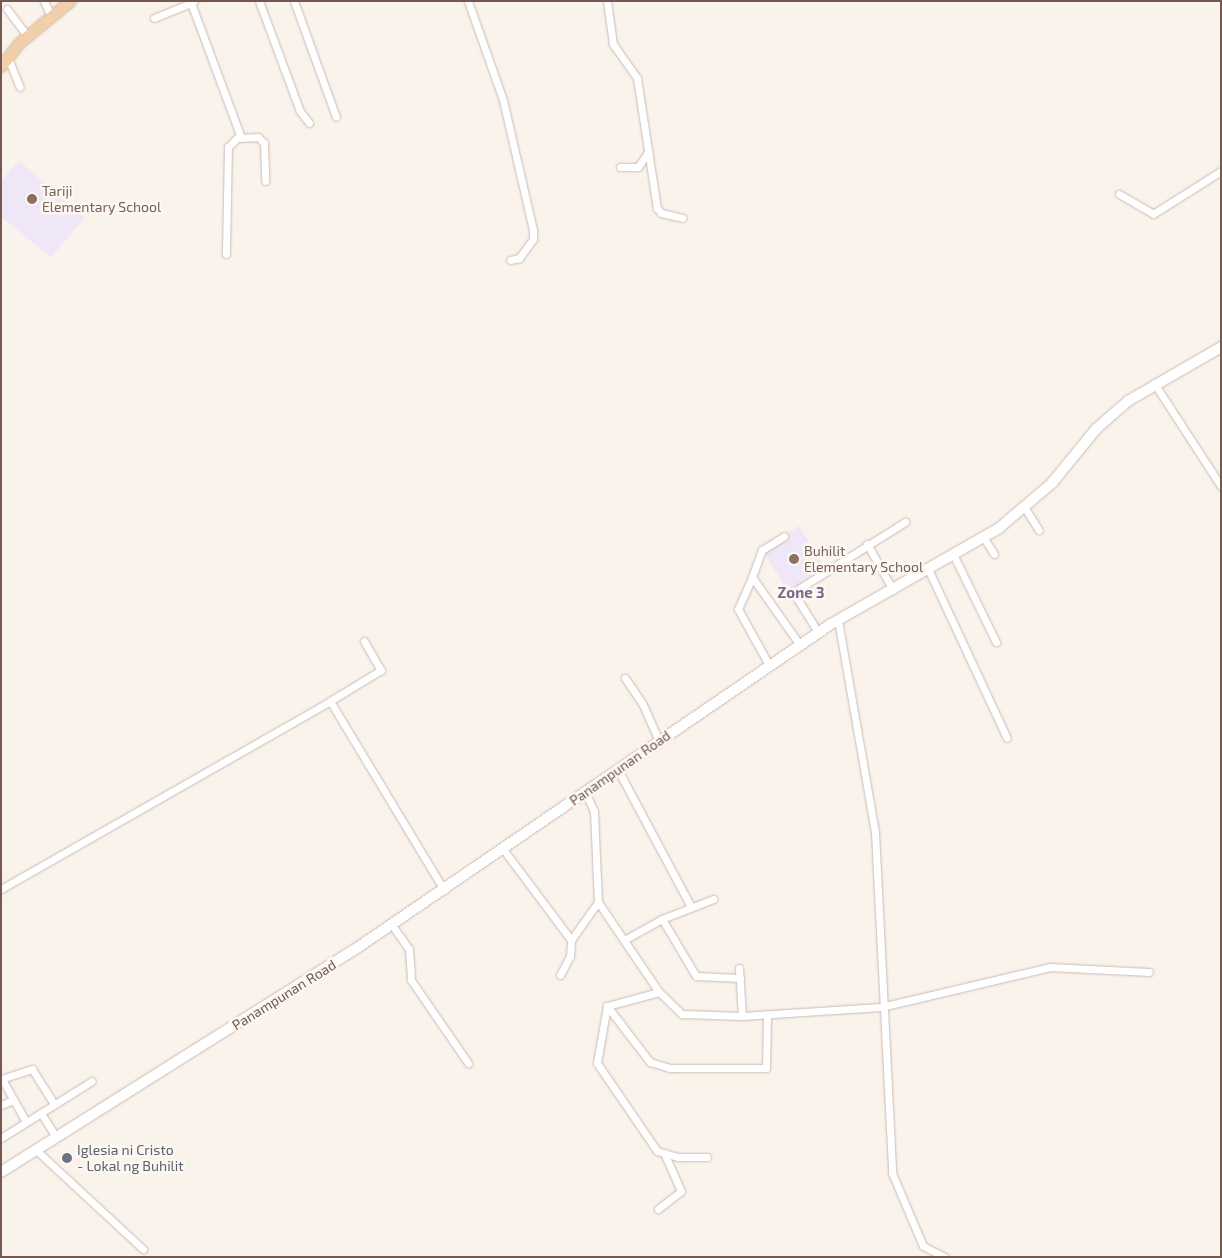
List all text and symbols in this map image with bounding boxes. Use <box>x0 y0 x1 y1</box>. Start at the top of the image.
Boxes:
place label: Tariji Elementary School <box>42 183 161 216</box>
marker: Tariji Elementary School <box>26 193 38 205</box>
place label: Buhilit Elementary School <box>804 543 923 576</box>
marker: Buhilit Elementary School <box>788 553 800 565</box>
district label: Zone 3 <box>778 584 824 602</box>
street label: Panampunan Road <box>566 727 674 809</box>
street label: Panampunan Road <box>229 956 339 1034</box>
place label: Iglesia ni Cristo - Lokal ng Buhilit <box>77 1142 184 1174</box>
marker: Iglesia ni Cristo - Lokal ng Buhilit <box>61 1152 73 1164</box>

